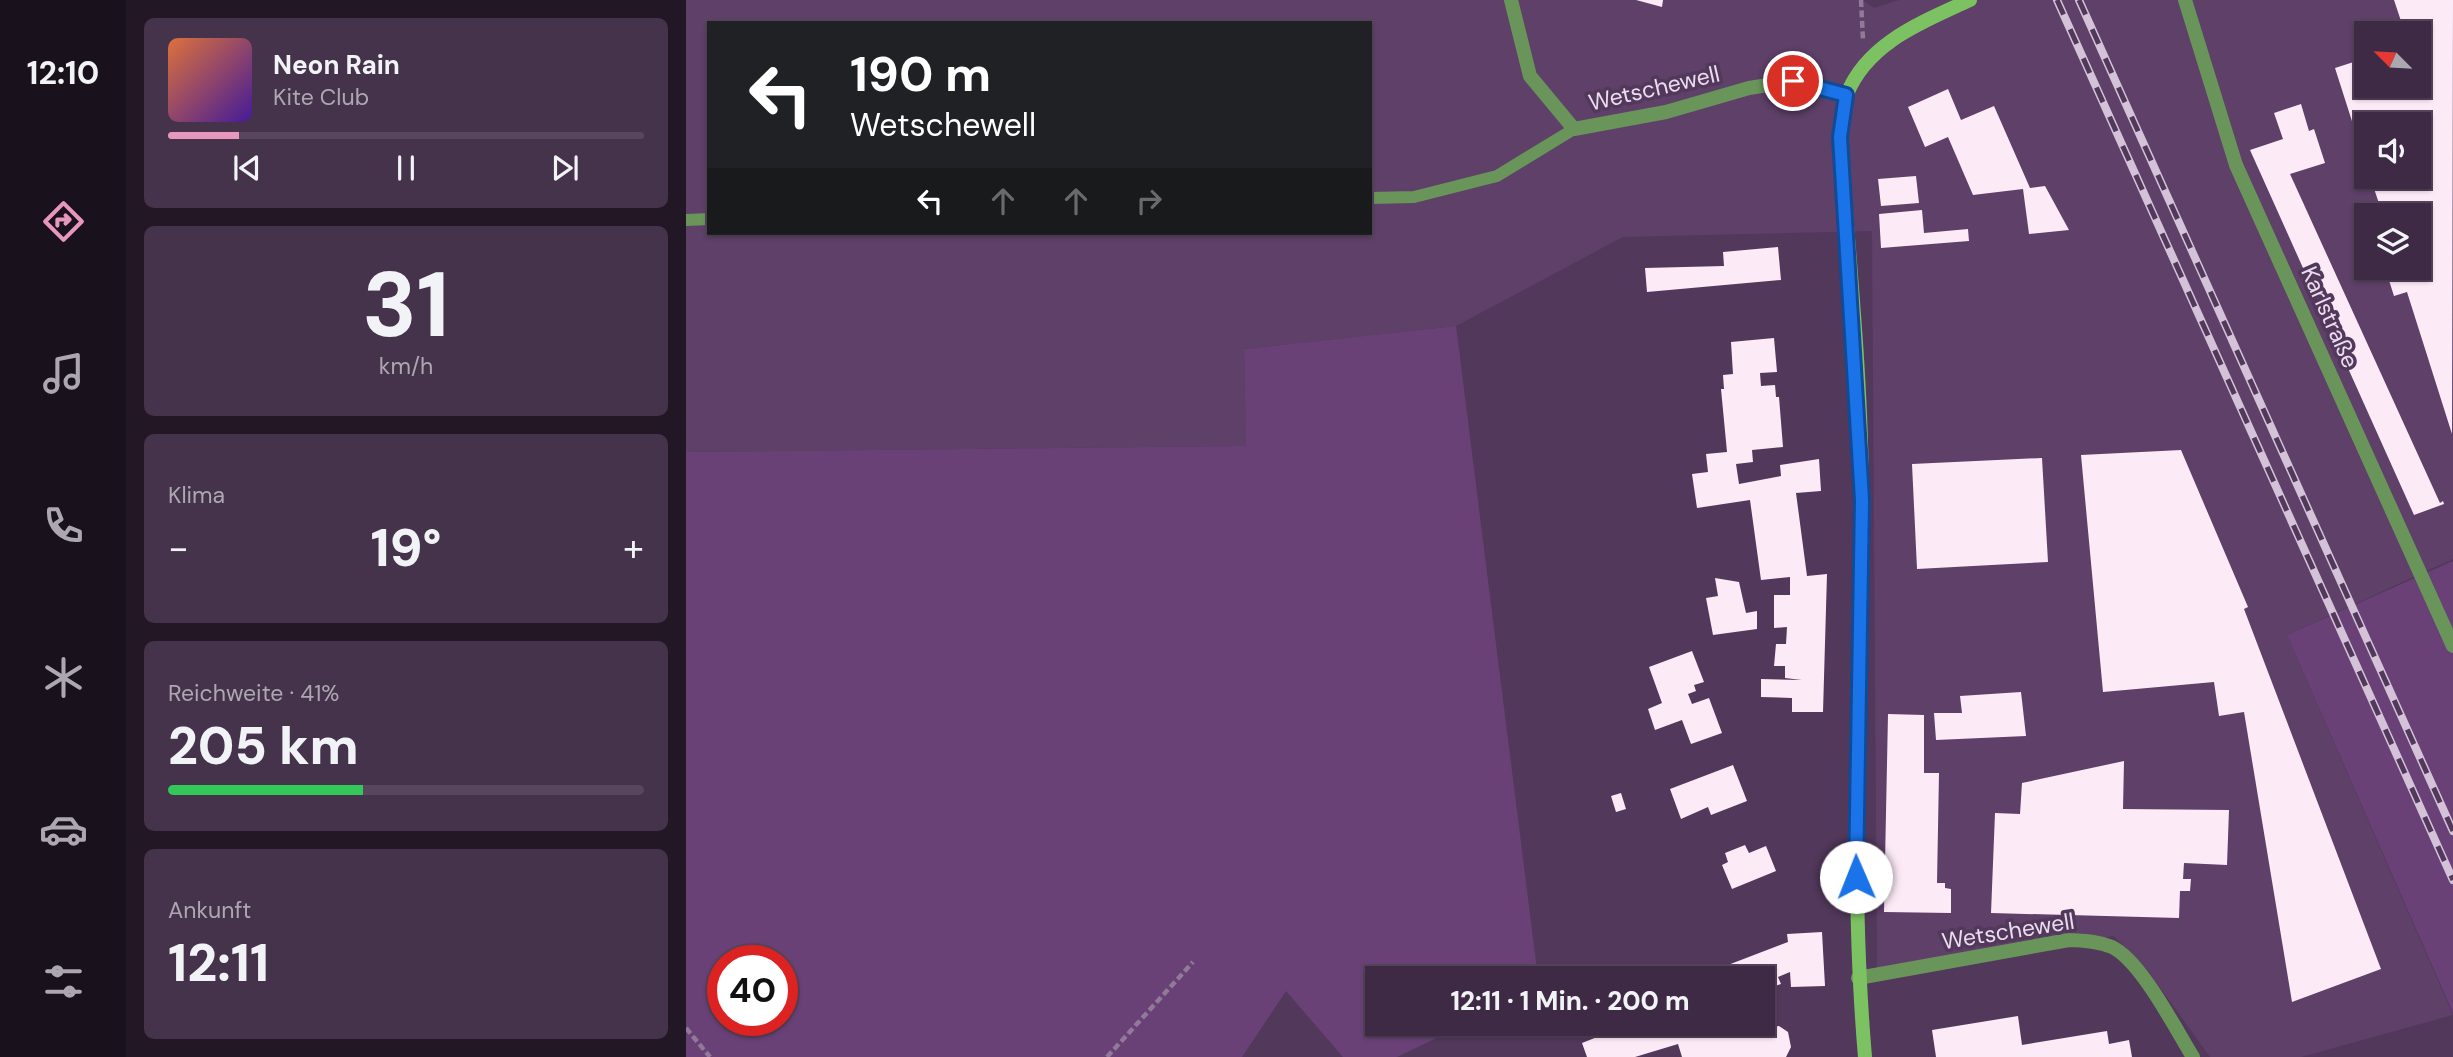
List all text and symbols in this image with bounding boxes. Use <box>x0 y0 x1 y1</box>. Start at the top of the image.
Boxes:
north arrow <box>2354 21 2431 98</box>
map controls <box>2354 21 2431 280</box>
text: 190 m <box>850 42 991 106</box>
text: Neon Rain <box>273 48 400 82</box>
icon: left <box>735 49 826 140</box>
pin <box>1763 51 1823 111</box>
text: 12:10 <box>27 52 99 94</box>
street label: Wetschewell <box>1585 58 1723 118</box>
icon: arrive <box>1774 62 1812 100</box>
text: Kite Club <box>273 82 369 112</box>
text: Wetschewell <box>850 104 1036 146</box>
button: sound <box>2354 112 2431 189</box>
icon: previous <box>228 149 266 187</box>
icon: pause <box>387 149 425 187</box>
icon: next <box>546 149 584 187</box>
icon: left <box>911 182 949 220</box>
icon: ahead <box>984 182 1022 220</box>
icon: ahead <box>1057 182 1095 220</box>
icon: right <box>1130 182 1168 220</box>
icon: directions <box>39 197 88 246</box>
button: layers <box>2354 203 2431 280</box>
text: 31 <box>362 246 450 364</box>
street label: Karlstraße <box>2294 262 2366 372</box>
icon: music <box>39 349 88 398</box>
text: km/h <box>379 351 433 381</box>
text: Klima <box>168 480 225 510</box>
icon: phone <box>39 501 88 550</box>
text: 19° <box>370 514 442 582</box>
text: − <box>168 523 189 573</box>
text: + <box>623 523 644 573</box>
icon: climate <box>39 653 88 702</box>
text: Reichweite · 41% <box>168 678 339 708</box>
text: 205 km <box>168 712 359 780</box>
icon: car <box>39 805 88 854</box>
position arrow <box>1819 840 1893 914</box>
text: Ankunft <box>168 895 251 925</box>
street label: Wetschewell <box>1940 906 2076 956</box>
text: 12:11 <box>168 929 269 997</box>
speed limit sign: 40 <box>707 945 798 1036</box>
icon: filters <box>39 957 88 1006</box>
text: 12:11 · 1 Min. · 200 m <box>1450 984 1690 1018</box>

